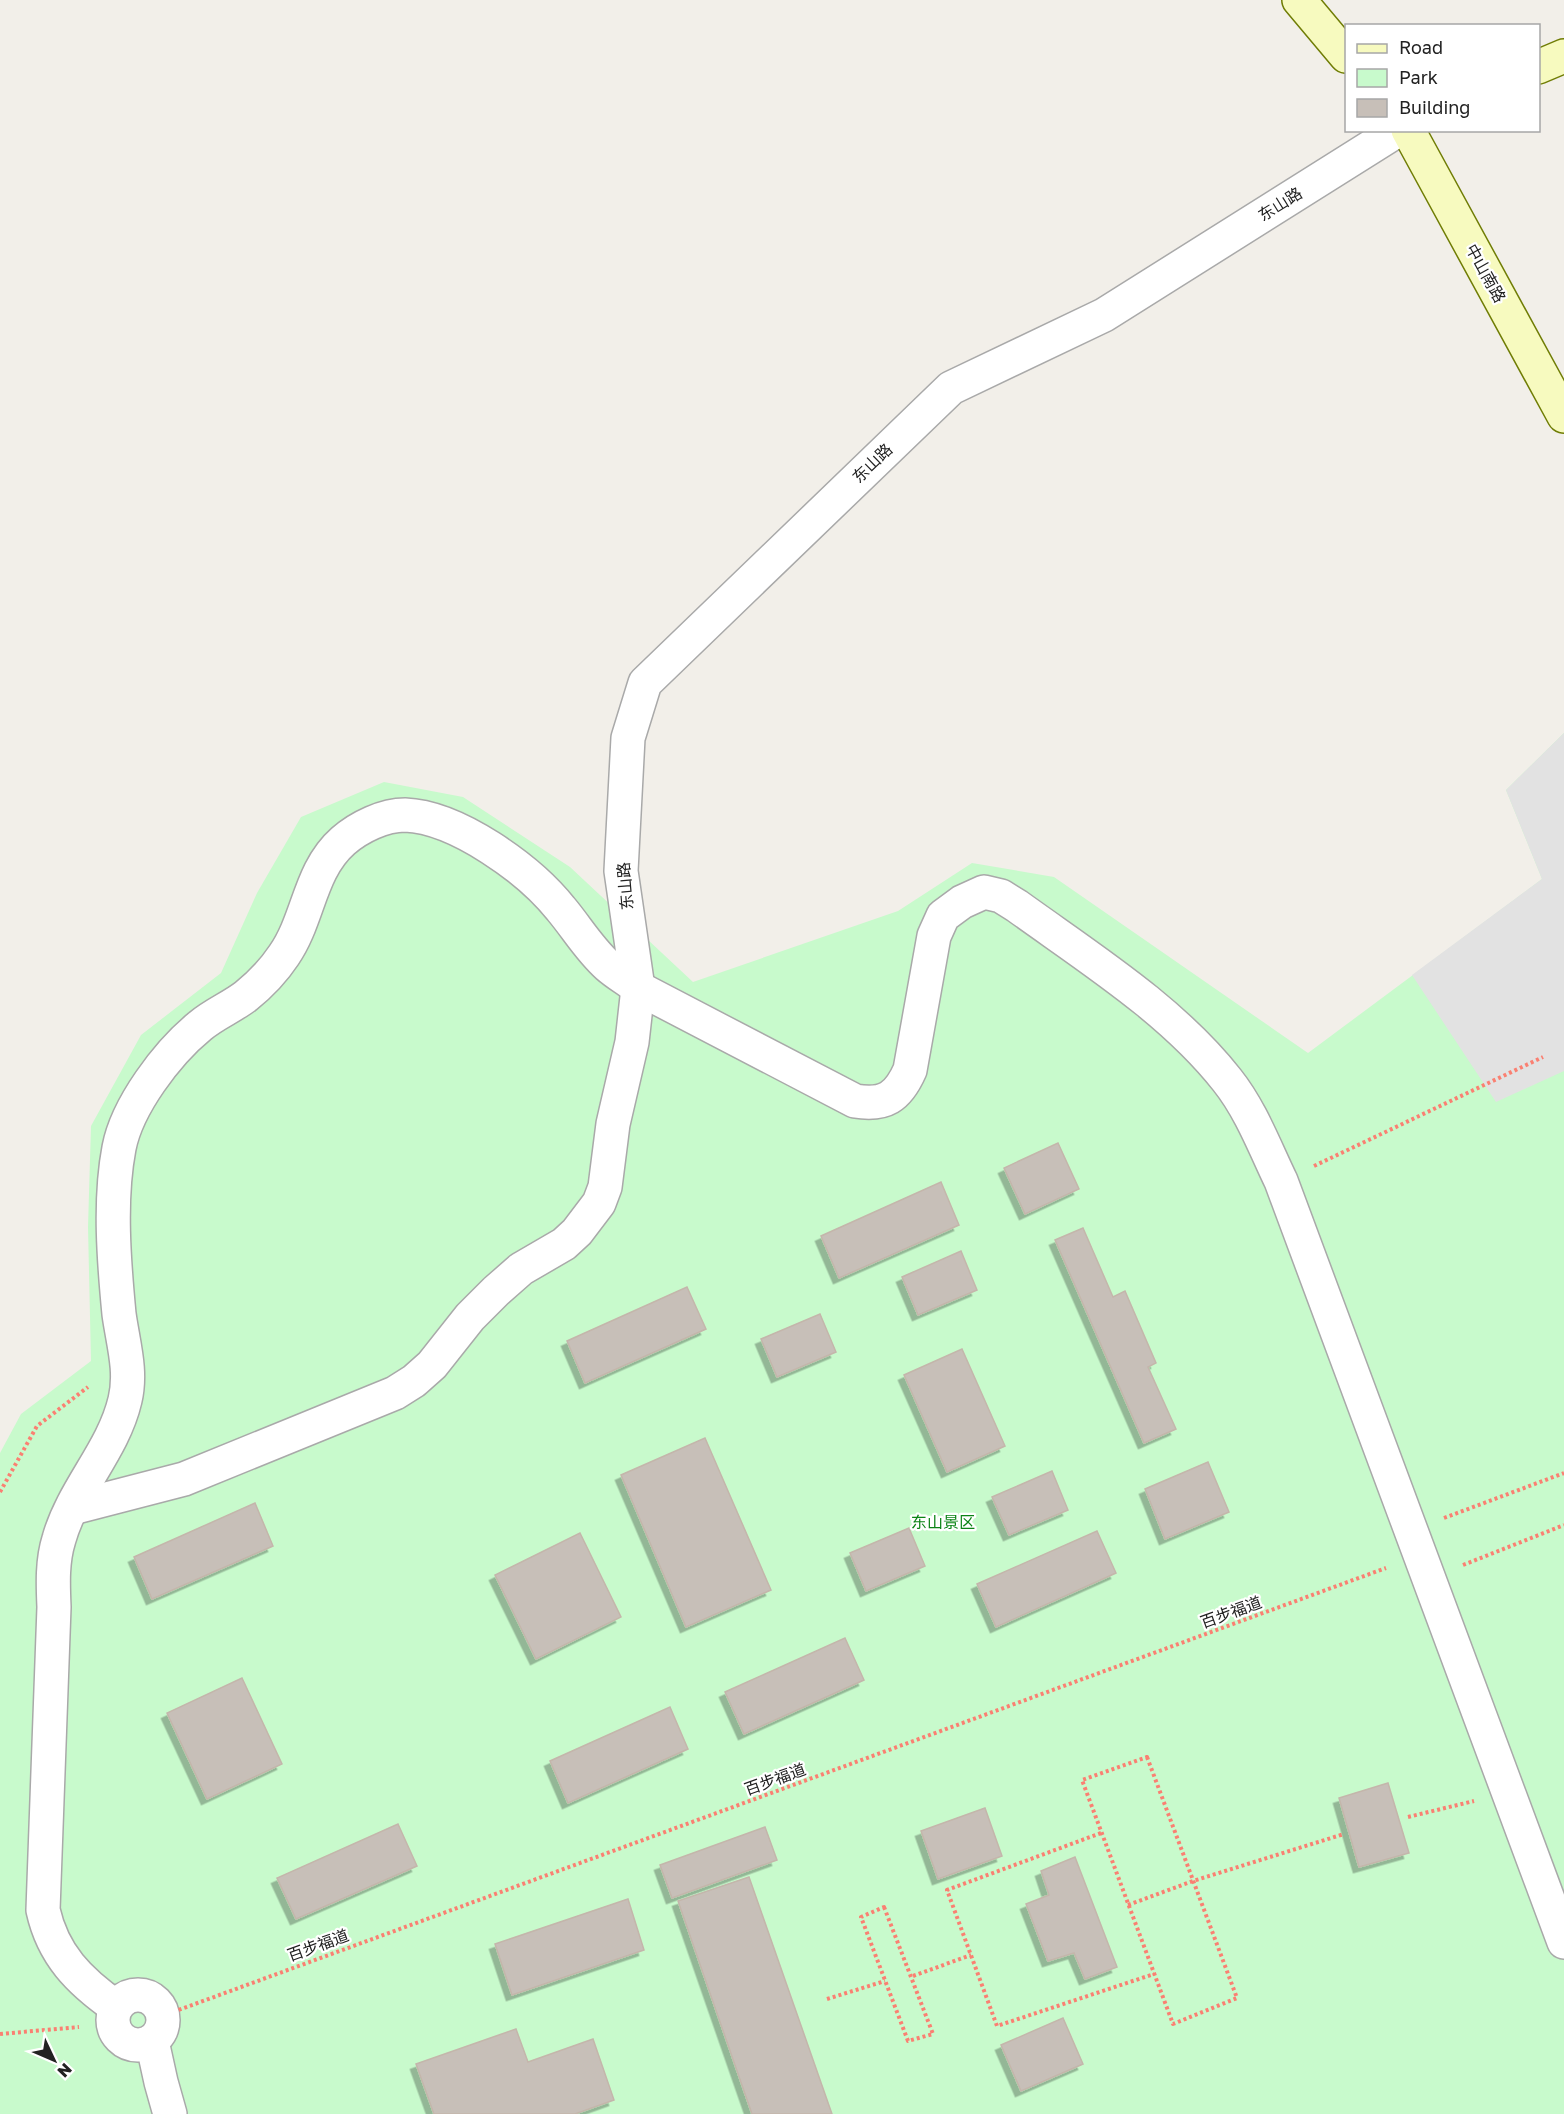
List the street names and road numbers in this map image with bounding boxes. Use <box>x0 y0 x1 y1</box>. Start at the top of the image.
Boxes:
street label: 东山路 <box>1254 183 1306 225</box>
street label: 中山南路 <box>1462 240 1510 306</box>
street label: 东山路 <box>848 439 896 487</box>
street label: 东山路 <box>613 861 637 911</box>
street label: 百步福道 <box>1198 1592 1264 1632</box>
street label: 百步福道 <box>742 1759 808 1799</box>
street label: 百步福道 <box>285 1925 351 1965</box>

